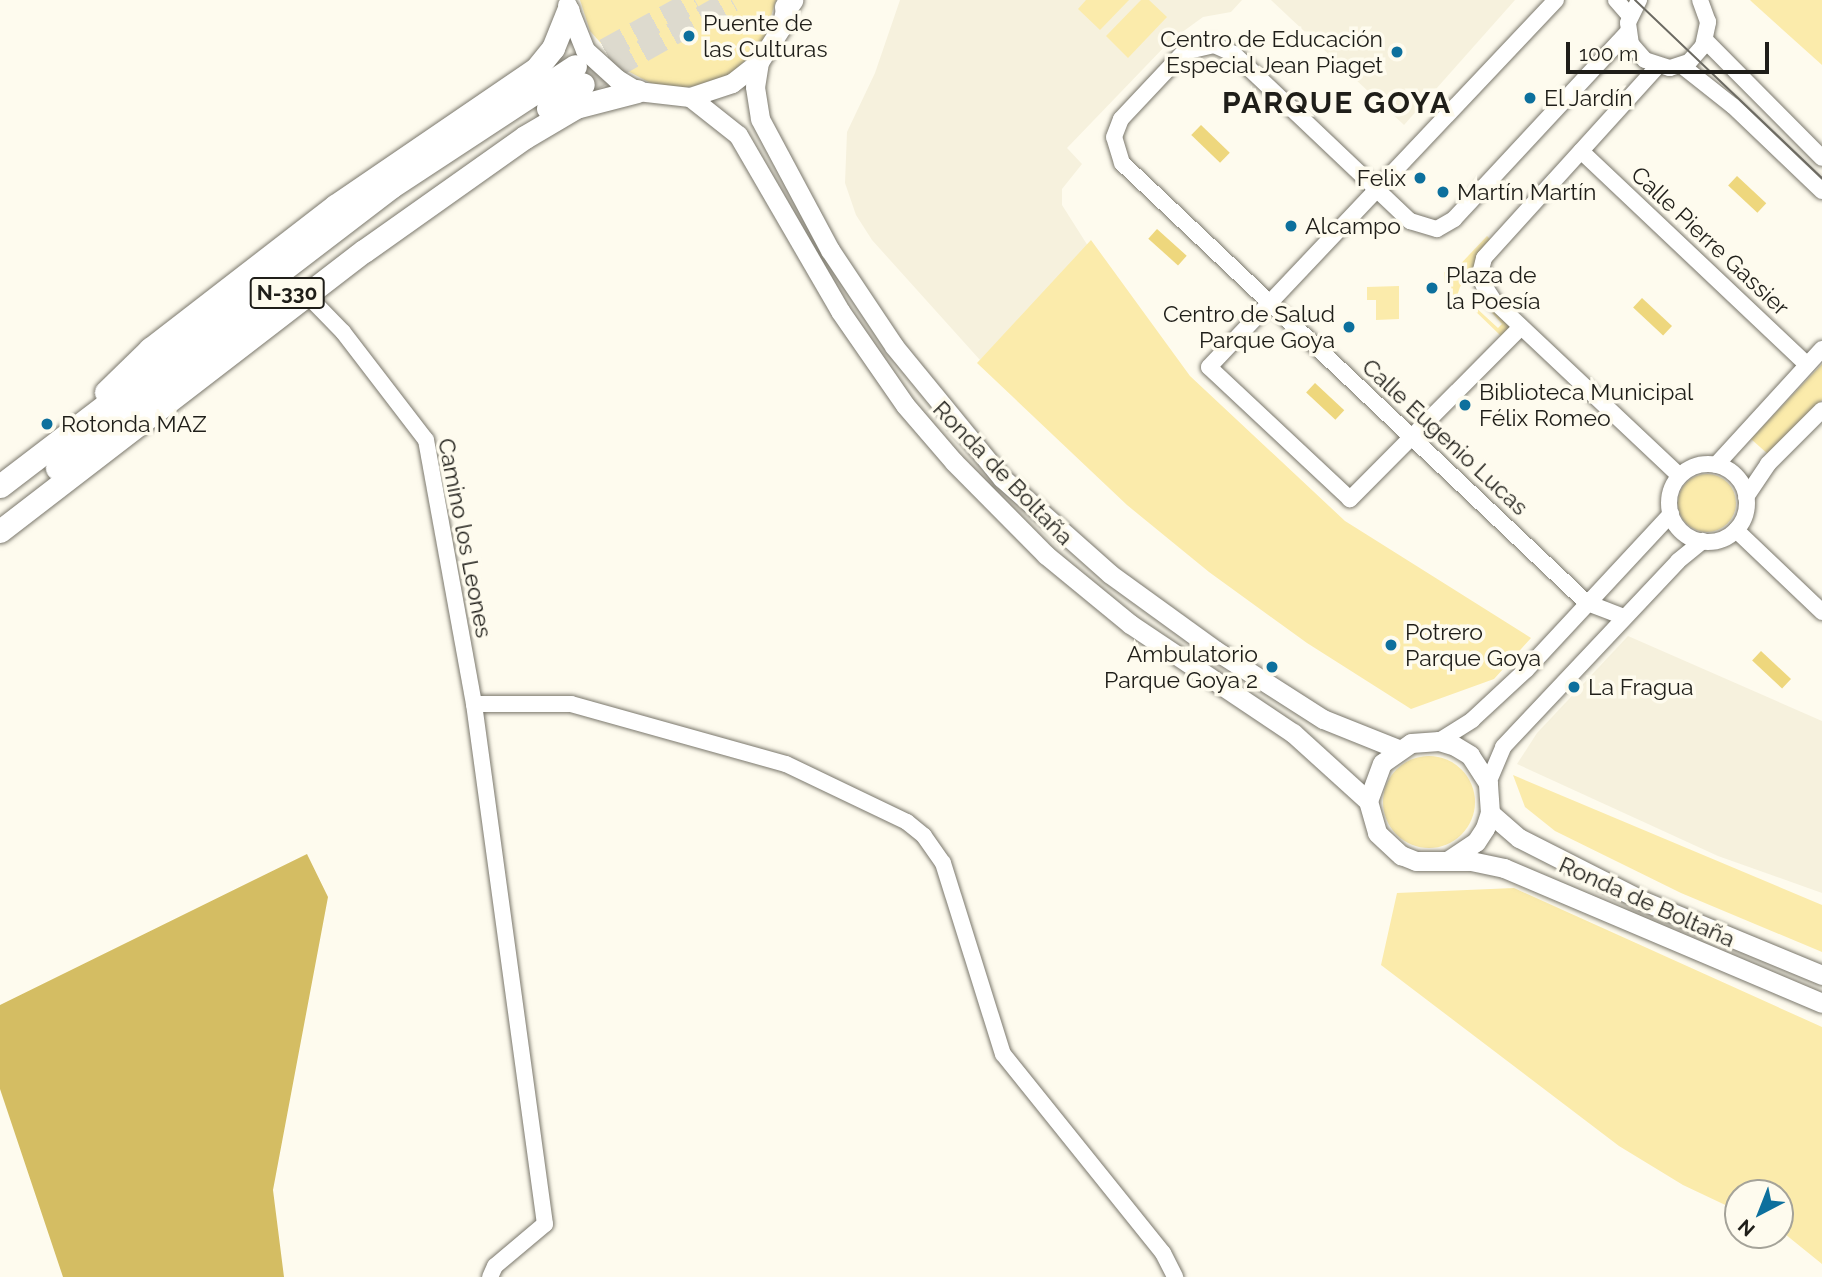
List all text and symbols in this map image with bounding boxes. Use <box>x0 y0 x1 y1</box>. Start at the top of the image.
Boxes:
place label: Puente de las Culturas <box>703 9 827 63</box>
place label: Centro de Educación Especial Jean Piaget <box>1160 25 1383 79</box>
marker: Puente de las Culturas <box>681 28 697 44</box>
scale bar <box>1570 28 1773 72</box>
text: 100 m <box>1579 41 1638 66</box>
marker: Centro de Educación Especial Jean Piaget <box>1389 44 1405 60</box>
place label: El Jardín <box>1544 84 1634 112</box>
district label: PARQUE GOYA <box>1223 85 1451 121</box>
marker: El Jardín <box>1522 90 1538 106</box>
street label: Calle Pierre Gassier <box>1625 161 1795 321</box>
place label: Felix <box>1357 164 1406 192</box>
marker: Felix <box>1412 170 1428 186</box>
place label: Martín Martín <box>1457 178 1596 206</box>
marker: Martín Martín <box>1435 184 1451 200</box>
place label: Alcampo <box>1305 212 1401 240</box>
marker: Alcampo <box>1283 218 1299 234</box>
place label: Plaza de la Poesía <box>1446 261 1541 315</box>
road number: N-330 <box>248 276 326 310</box>
marker: Plaza de la Poesía <box>1424 280 1440 296</box>
place label: Centro de Salud Parque Goya <box>1163 300 1335 354</box>
marker: Centro de Salud Parque Goya <box>1341 319 1357 335</box>
street label: Calle Eugenio Lucas <box>1356 353 1534 521</box>
place label: Biblioteca Municipal Félix Romeo <box>1479 378 1693 432</box>
street label: Ronda de Boltaña <box>927 395 1079 551</box>
marker: Biblioteca Municipal Félix Romeo <box>1457 397 1473 413</box>
place label: Rotonda MAZ <box>61 410 207 438</box>
marker: Rotonda MAZ <box>39 416 55 432</box>
street label: Camino los Leones <box>432 436 498 640</box>
place label: Potrero Parque Goya <box>1405 618 1541 672</box>
marker: Potrero Parque Goya <box>1383 637 1399 653</box>
place label: Ambulatorio Parque Goya 2 <box>1104 640 1258 694</box>
marker: Ambulatorio Parque Goya 2 <box>1264 659 1280 675</box>
place label: La Fragua <box>1588 673 1693 701</box>
marker: La Fragua <box>1566 679 1582 695</box>
street label: Ronda de Boltaña <box>1555 851 1739 953</box>
north arrow <box>1724 1179 1794 1249</box>
text: N <box>1734 1215 1759 1241</box>

